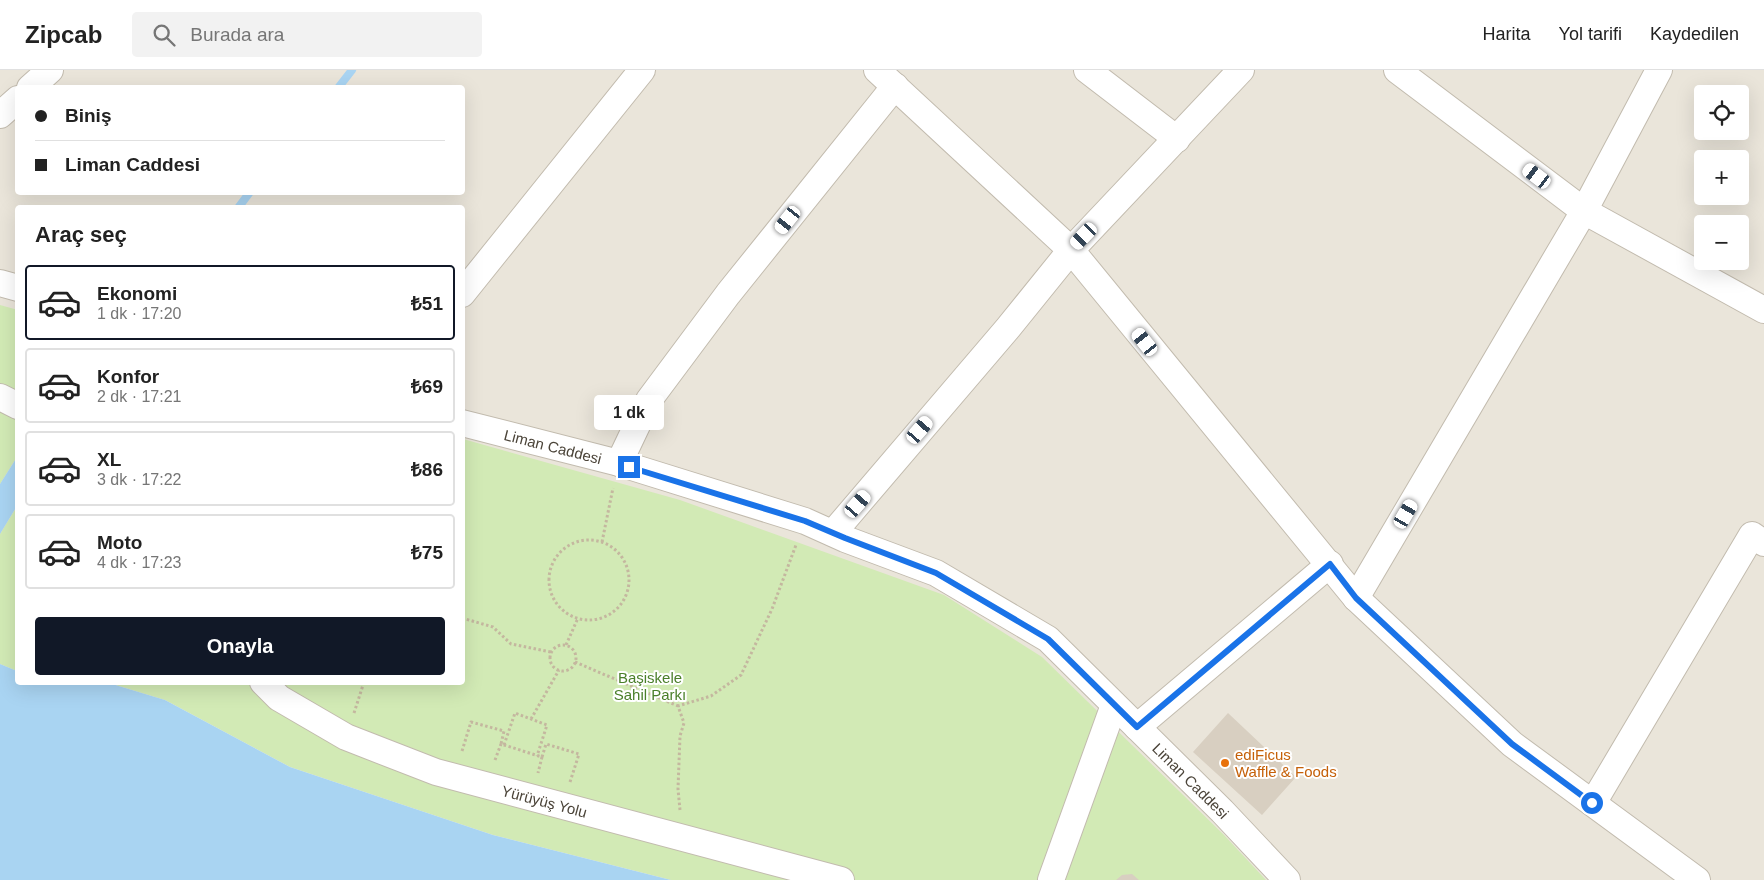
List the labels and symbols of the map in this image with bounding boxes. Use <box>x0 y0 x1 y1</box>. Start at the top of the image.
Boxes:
car <box>1520 161 1553 191</box>
car <box>772 204 803 236</box>
car <box>1068 220 1099 252</box>
car <box>1129 326 1160 358</box>
callout: 1 dk <box>594 394 664 430</box>
car <box>904 414 935 446</box>
street label: Liman Caddesi <box>502 426 604 467</box>
route end <box>618 456 640 478</box>
car <box>842 488 873 520</box>
car <box>1392 497 1419 531</box>
park label: Başiskele Sahil Parkı <box>614 669 686 703</box>
street label: Liman Caddesi <box>1149 739 1233 822</box>
place label: ediFicus Waffle & Foods <box>1235 746 1337 780</box>
marker: ediFicus Waffle & Foods <box>1219 757 1231 769</box>
street label: Yürüyüş Yolu <box>500 781 589 820</box>
route start <box>1581 792 1603 814</box>

